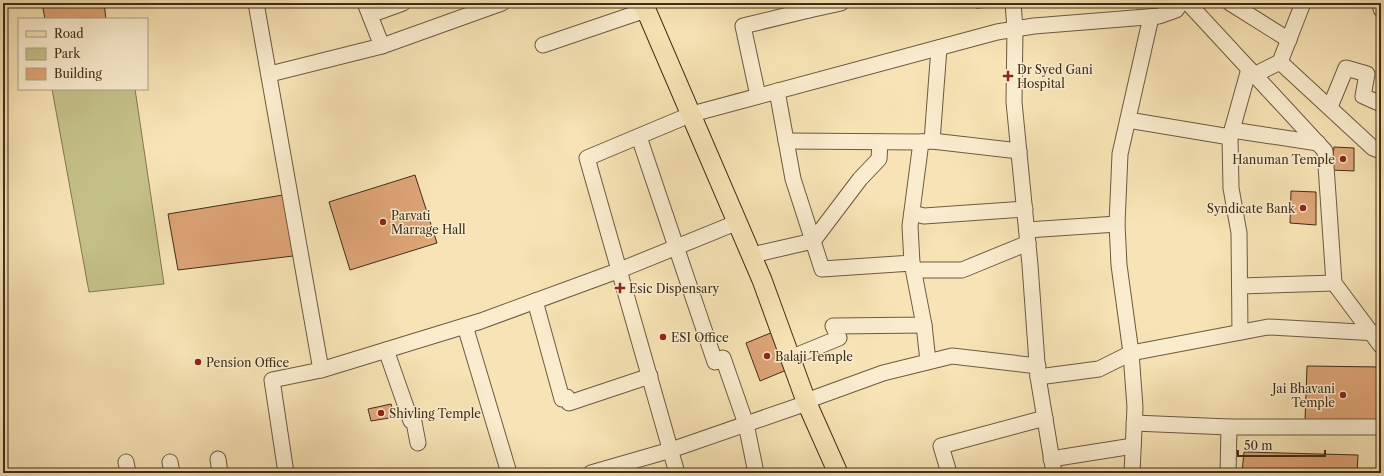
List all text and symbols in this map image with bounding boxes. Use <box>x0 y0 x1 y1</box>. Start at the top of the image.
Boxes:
legend <box>18 18 148 90</box>
text: Road <box>54 26 84 41</box>
text: Park <box>54 46 81 61</box>
place label: Dr Syed Gani Hospital <box>1017 62 1093 91</box>
text: Building <box>54 66 102 81</box>
marker: Dr Syed Gani Hospital <box>1002 70 1014 82</box>
place label: Hanuman Temple <box>1232 152 1335 167</box>
marker: Hanuman Temple <box>1338 154 1348 164</box>
place label: Syndicate Bank <box>1207 201 1296 216</box>
marker: Syndicate Bank <box>1298 203 1308 213</box>
place label: Parvati Marrage Hall <box>391 208 466 237</box>
marker: Parvati Marrage Hall <box>378 217 388 227</box>
place label: Esic Dispensary <box>629 281 719 296</box>
marker: Esic Dispensary <box>614 282 626 294</box>
place label: ESI Office <box>671 330 729 345</box>
marker: ESI Office <box>658 332 668 342</box>
place label: Balaji Temple <box>775 349 853 364</box>
marker: Balaji Temple <box>762 351 772 361</box>
place label: Pension Office <box>206 355 290 370</box>
marker: Pension Office <box>193 357 203 367</box>
place label: Jai Bhavani Temple <box>1270 381 1335 410</box>
marker: Jai Bhavani Temple <box>1338 390 1348 400</box>
place label: Shivling Temple <box>389 406 481 421</box>
marker: Shivling Temple <box>376 408 386 418</box>
scale bar <box>1238 432 1325 458</box>
text: 50 m <box>1244 438 1273 453</box>

